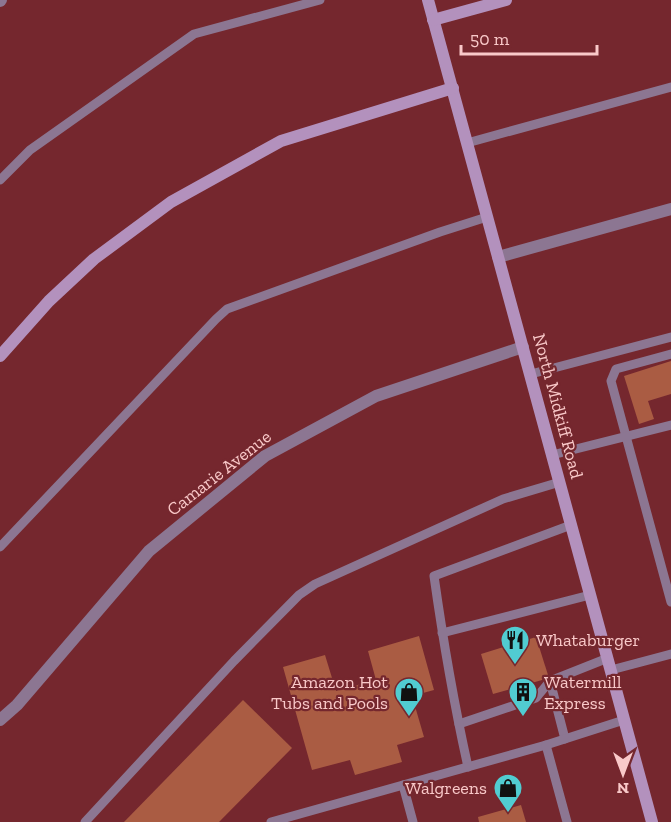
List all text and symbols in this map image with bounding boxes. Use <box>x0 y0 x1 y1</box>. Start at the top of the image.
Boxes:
scale bar <box>461 18 598 56</box>
text: 50 m <box>470 28 510 50</box>
street label: North Midkiff Road <box>528 331 588 481</box>
street label: Camarie Avenue <box>163 425 275 521</box>
restaurant icon: Whataburger <box>499 624 531 666</box>
place label: Whataburger <box>536 629 640 651</box>
place label: Amazon Hot Tubs and Pools <box>271 671 388 714</box>
place label: Watermill Express <box>544 671 622 714</box>
shop icon: Amazon Hot Tubs and Pools <box>393 676 425 718</box>
building icon: Watermill Express <box>507 676 539 718</box>
north arrow <box>593 744 653 804</box>
shop icon: Walgreens <box>492 772 524 814</box>
place label: Walgreens <box>405 777 487 799</box>
text: N <box>617 779 629 798</box>

